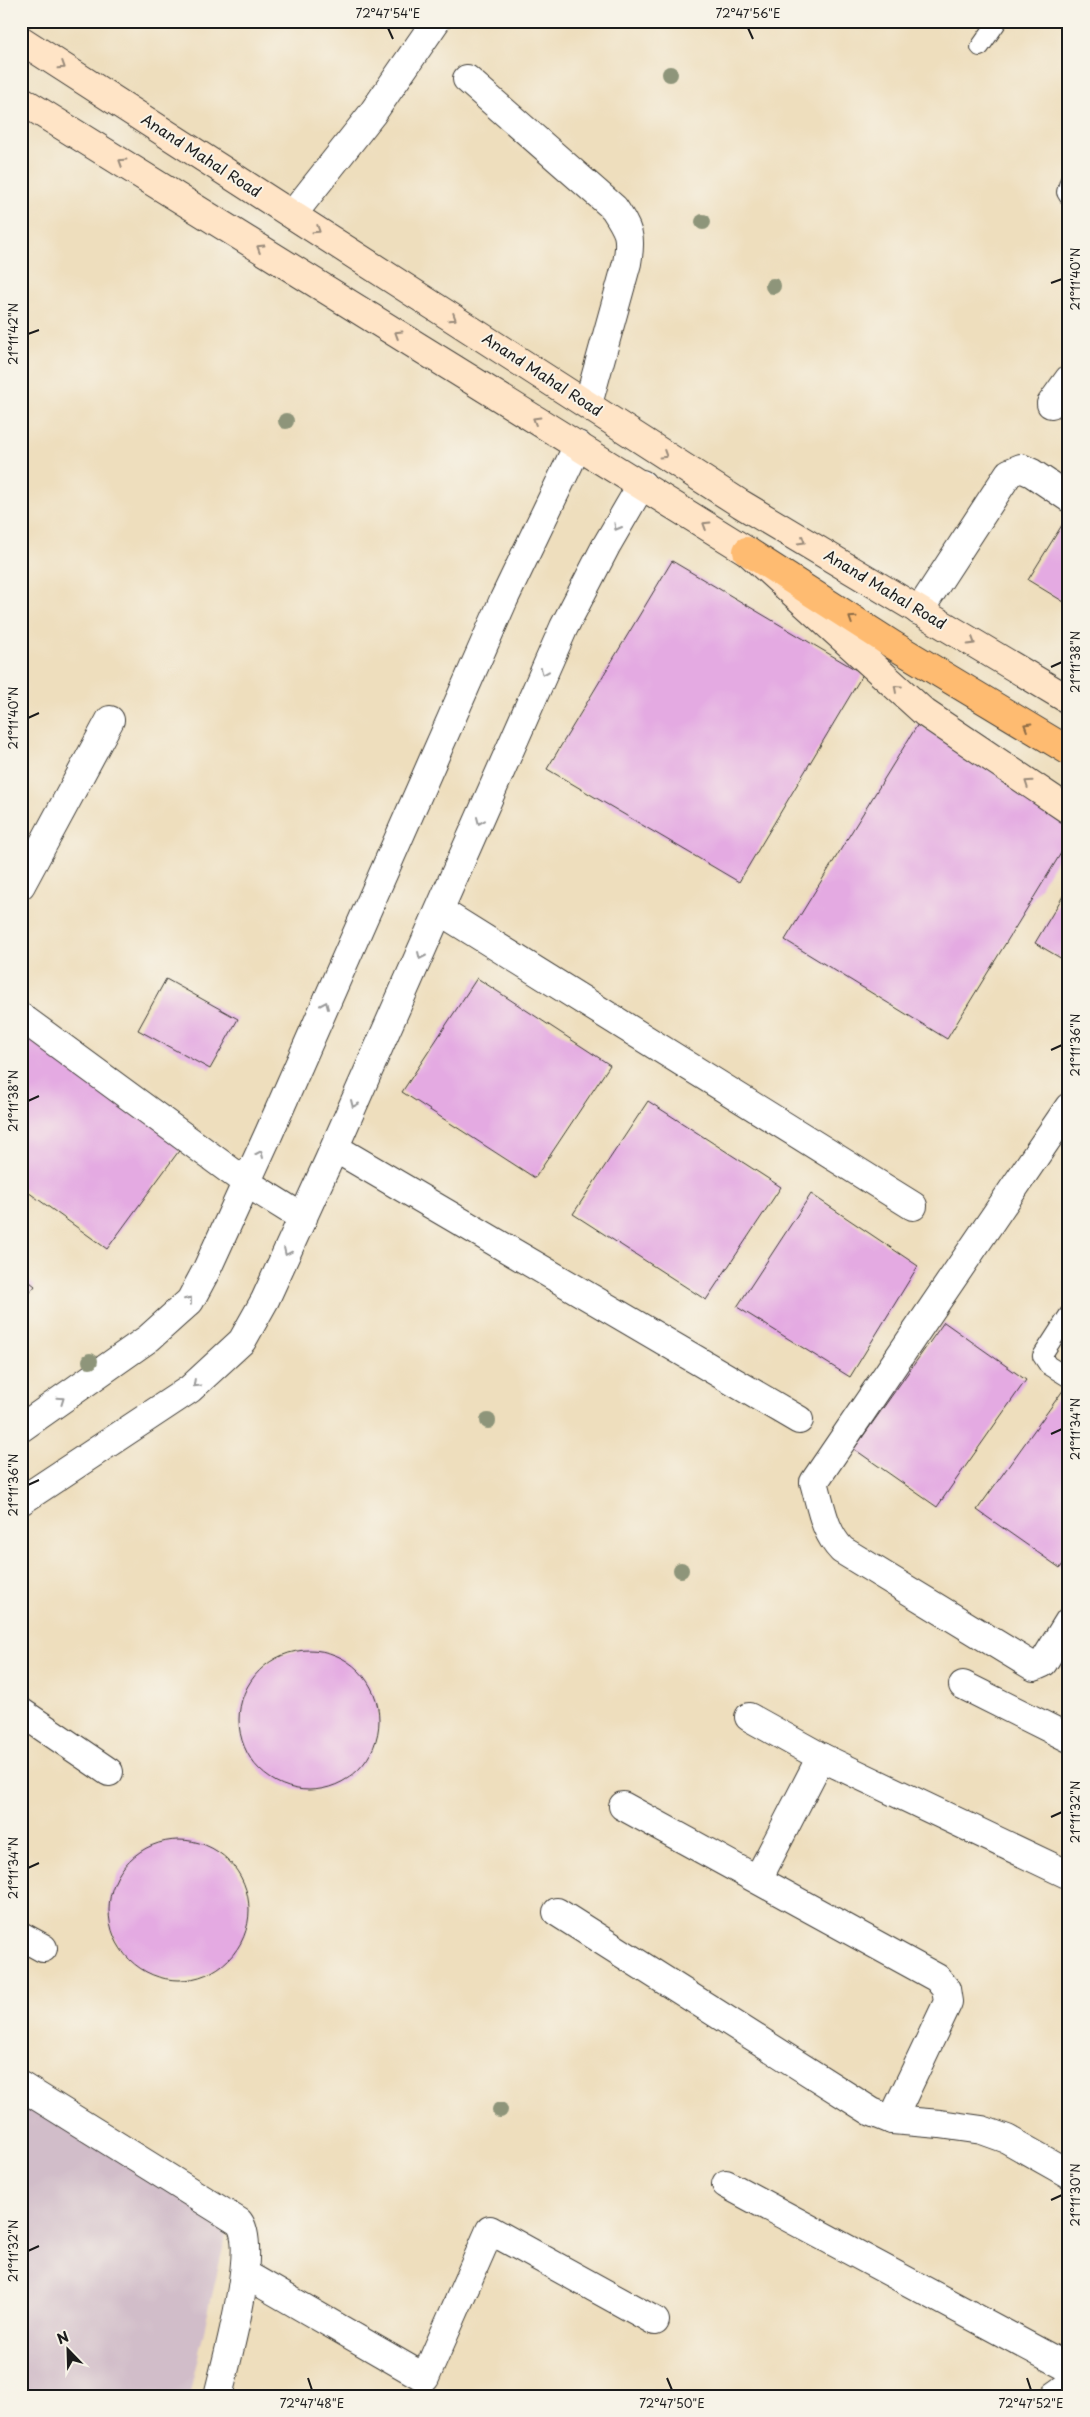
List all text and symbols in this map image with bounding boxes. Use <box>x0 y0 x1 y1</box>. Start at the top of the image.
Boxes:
text: 72°47'54"E <box>356 4 420 22</box>
text: 72°47'56"E <box>715 4 781 22</box>
one-way arrow <box>57 60 66 69</box>
street label: Anand Mahal Road <box>137 107 266 202</box>
one-way arrow <box>119 159 128 169</box>
one-way arrow <box>311 223 320 233</box>
one-way arrow <box>256 245 265 255</box>
text: 21°11'40"N <box>1066 248 1084 310</box>
text: 21°11'42"N <box>4 303 22 365</box>
one-way arrow <box>448 312 457 321</box>
street label: Anand Mahal Road <box>478 326 607 421</box>
one-way arrow <box>394 331 403 341</box>
one-way arrow <box>533 417 542 426</box>
one-way arrow <box>659 449 668 459</box>
one-way arrow <box>614 521 624 530</box>
one-way arrow <box>702 522 711 532</box>
one-way arrow <box>797 534 806 544</box>
street label: Anand Mahal Road <box>820 543 951 634</box>
one-way arrow <box>848 615 857 625</box>
text: 21°11'38"N <box>1066 631 1084 693</box>
one-way arrow <box>966 636 975 646</box>
one-way arrow <box>540 667 551 676</box>
one-way arrow <box>894 684 903 693</box>
text: 21°11'40"N <box>4 687 22 749</box>
one-way arrow <box>1024 722 1033 732</box>
one-way arrow <box>1025 780 1034 789</box>
one-way arrow <box>475 816 486 825</box>
one-way arrow <box>416 951 427 960</box>
one-way arrow <box>319 1001 330 1010</box>
text: 21°11'36"N <box>1066 1014 1084 1076</box>
text: 21°11'38"N <box>4 1070 22 1132</box>
one-way arrow <box>350 1099 361 1108</box>
one-way arrow <box>253 1150 264 1159</box>
one-way arrow <box>283 1247 294 1256</box>
one-way arrow <box>183 1297 191 1306</box>
one-way arrow <box>193 1378 202 1387</box>
one-way arrow <box>55 1397 64 1405</box>
text: 21°11'34"N <box>1066 1398 1084 1460</box>
text: 21°11'36"N <box>4 1454 22 1516</box>
text: 21°11'32"N <box>1066 1781 1084 1843</box>
text: 21°11'34"N <box>4 1837 22 1899</box>
text: 21°11'30"N <box>1066 2163 1084 2227</box>
text: 21°11'32"N <box>4 2220 22 2282</box>
north arrow <box>42 2324 92 2374</box>
text: N <box>54 2326 72 2349</box>
text: 72°47'48"E <box>280 2394 344 2412</box>
text: 72°47'50"E <box>639 2394 705 2412</box>
text: 72°47'52"E <box>999 2394 1063 2412</box>

